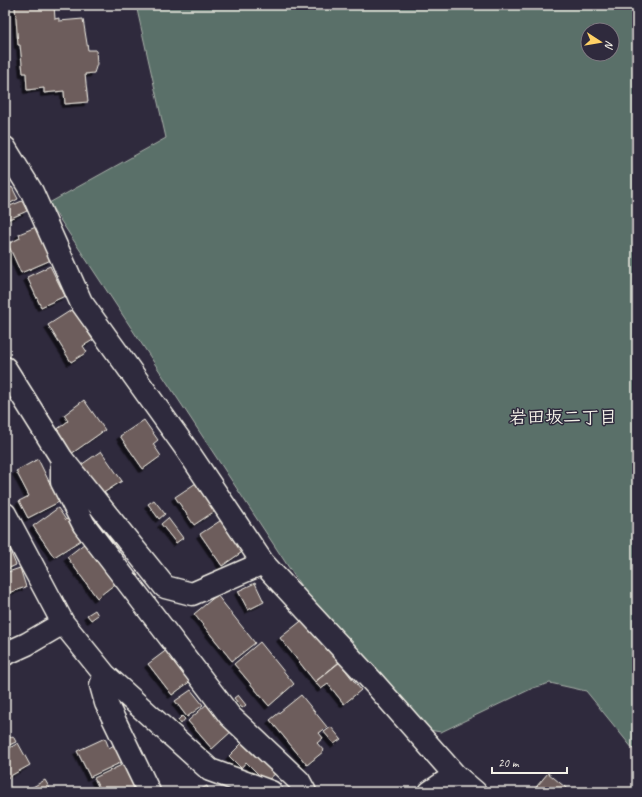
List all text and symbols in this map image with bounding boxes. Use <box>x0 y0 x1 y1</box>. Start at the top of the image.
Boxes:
north arrow <box>580 22 620 62</box>
text: N <box>602 39 617 51</box>
district label: 岩田坂二丁目 <box>509 406 617 428</box>
scale bar <box>492 749 567 775</box>
text: 20 m <box>498 755 520 771</box>

